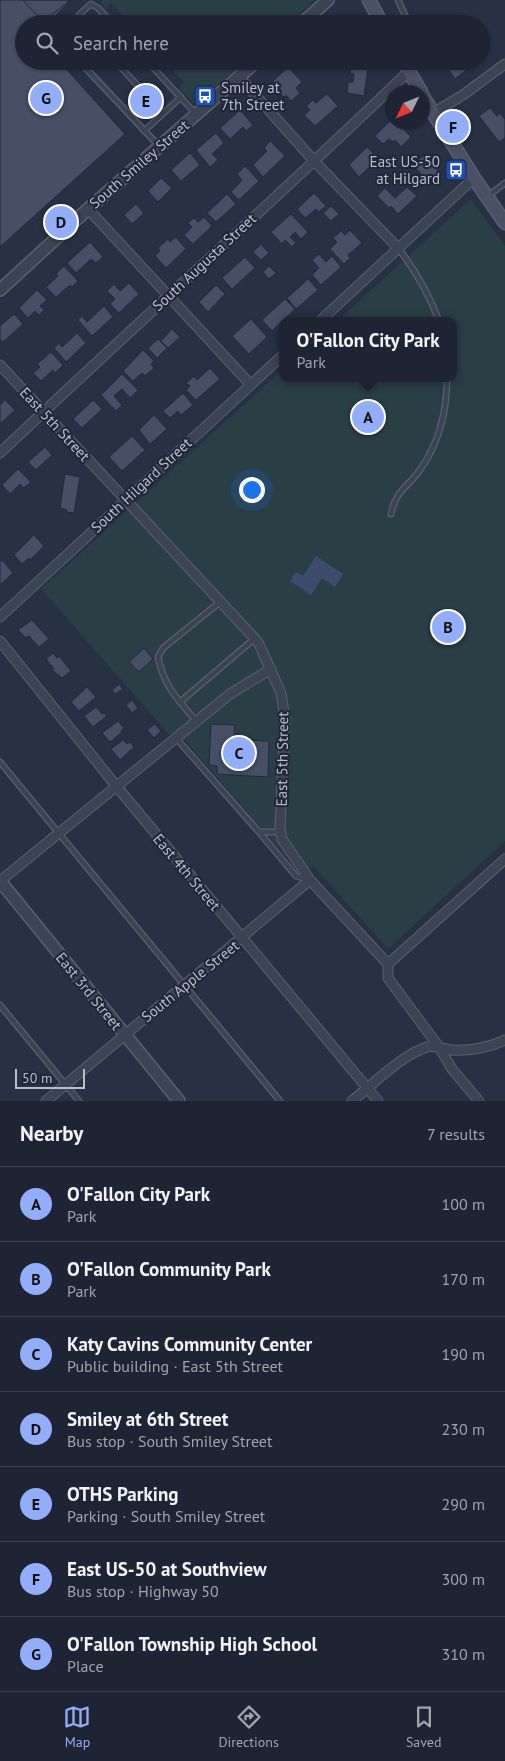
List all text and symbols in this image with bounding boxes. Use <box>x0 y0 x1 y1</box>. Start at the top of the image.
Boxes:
search box <box>15 15 490 70</box>
icon: search <box>33 29 61 57</box>
text: Search here <box>73 31 169 55</box>
place label: Smiley at 7th Street <box>221 78 284 114</box>
pin: G <box>30 79 62 117</box>
pin: E <box>130 82 162 120</box>
bus stop icon: Smiley at 7th Street <box>193 84 217 108</box>
north arrow <box>385 85 430 130</box>
pin: F <box>437 108 469 146</box>
street label: South Smiley Street <box>85 115 193 213</box>
place label: East US-50 at Hilgard <box>370 152 440 188</box>
bus stop icon: East US-50 at Hilgard <box>444 158 468 182</box>
pin: D <box>45 203 77 241</box>
street label: South Augusta Street <box>148 209 260 315</box>
popup <box>279 317 457 382</box>
text: O'Fallon City Park <box>296 328 440 352</box>
text: Park <box>296 352 326 372</box>
street label: East 5th Street <box>16 383 94 465</box>
pin: A <box>352 398 384 436</box>
street label: South Hilgard Street <box>87 433 195 537</box>
your location <box>239 477 265 503</box>
pin: B <box>432 608 464 646</box>
street label: East 5th Street <box>272 712 292 806</box>
pin: C <box>223 734 255 772</box>
street label: East 4th Street <box>149 830 225 914</box>
street label: South Apple Street <box>137 936 243 1026</box>
street label: East 3rd Street <box>52 948 126 1034</box>
scale bar <box>15 1066 85 1089</box>
text: 50 m <box>22 1069 52 1087</box>
text: Nearby <box>20 1120 83 1147</box>
text: 7 results <box>427 1124 485 1144</box>
text: O'Fallon City Park <box>67 1182 210 1206</box>
text: A <box>31 1194 41 1214</box>
text: 100 m <box>442 1194 485 1214</box>
text: Park <box>67 1206 96 1226</box>
text: O'Fallon Community Park <box>67 1257 271 1281</box>
text: B <box>31 1269 41 1289</box>
text: 170 m <box>442 1269 485 1289</box>
text: Park <box>67 1281 96 1301</box>
text: Katy Cavins Community Center <box>67 1332 312 1356</box>
text: C <box>32 1344 40 1364</box>
text: 190 m <box>442 1344 485 1364</box>
text: Public building · East 5th Street <box>67 1356 283 1376</box>
text: Smiley at 6th Street <box>67 1407 228 1431</box>
text: D <box>31 1419 41 1439</box>
text: 230 m <box>442 1419 485 1439</box>
text: Bus stop · South Smiley Street <box>67 1431 272 1451</box>
text: OTHS Parking <box>67 1482 178 1506</box>
text: E <box>32 1494 40 1514</box>
text: 290 m <box>442 1494 485 1514</box>
text: Parking · South Smiley Street <box>67 1506 265 1526</box>
text: East US-50 at Southview <box>67 1557 267 1581</box>
text: F <box>32 1569 40 1589</box>
text: 300 m <box>442 1569 485 1589</box>
text: Bus stop · Highway 50 <box>67 1581 219 1601</box>
text: O'Fallon Township High School <box>67 1632 317 1656</box>
text: G <box>31 1644 41 1664</box>
text: 310 m <box>442 1644 485 1664</box>
text: Place <box>67 1656 104 1676</box>
tab: Map <box>63 1703 91 1751</box>
tab: Directions <box>218 1703 279 1751</box>
tab: Saved <box>406 1703 442 1751</box>

